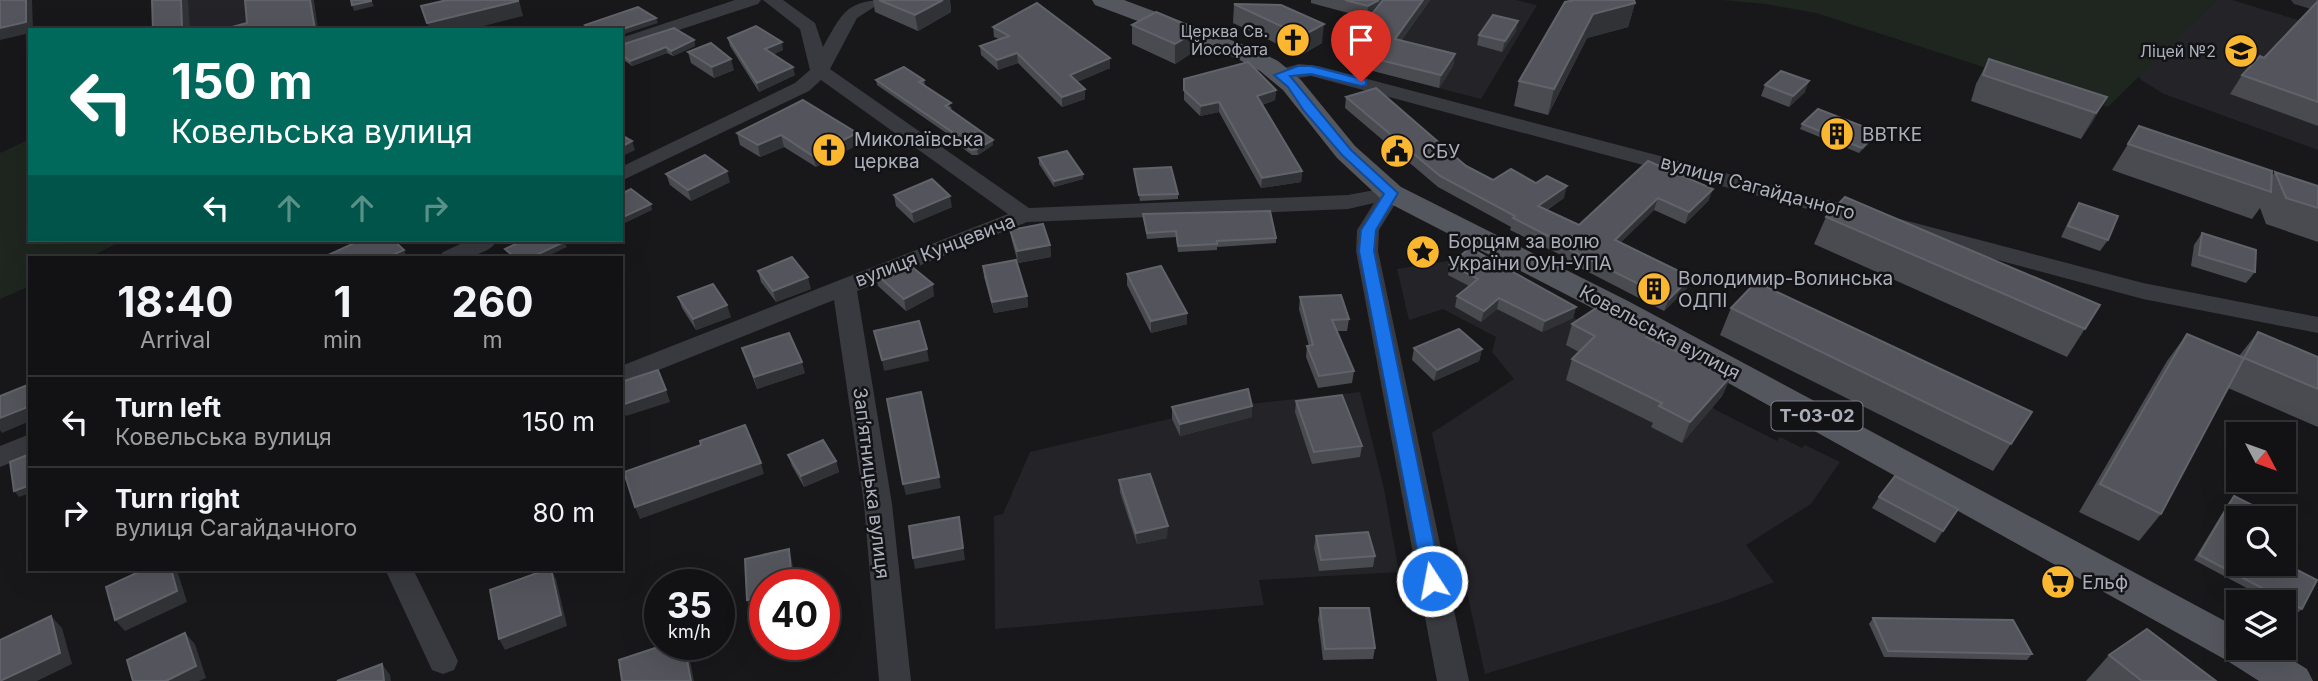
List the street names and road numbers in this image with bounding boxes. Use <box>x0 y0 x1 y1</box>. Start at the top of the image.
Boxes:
street label: вулиця Сагайдачного <box>1658 150 1858 225</box>
street label: вулиця Кунцевича <box>852 209 1019 292</box>
street label: Ковельська вулиця <box>1575 280 1744 385</box>
street label: Запʼятницька вулиця <box>848 386 895 580</box>
road number: Т-03-02 <box>1772 402 1862 430</box>

